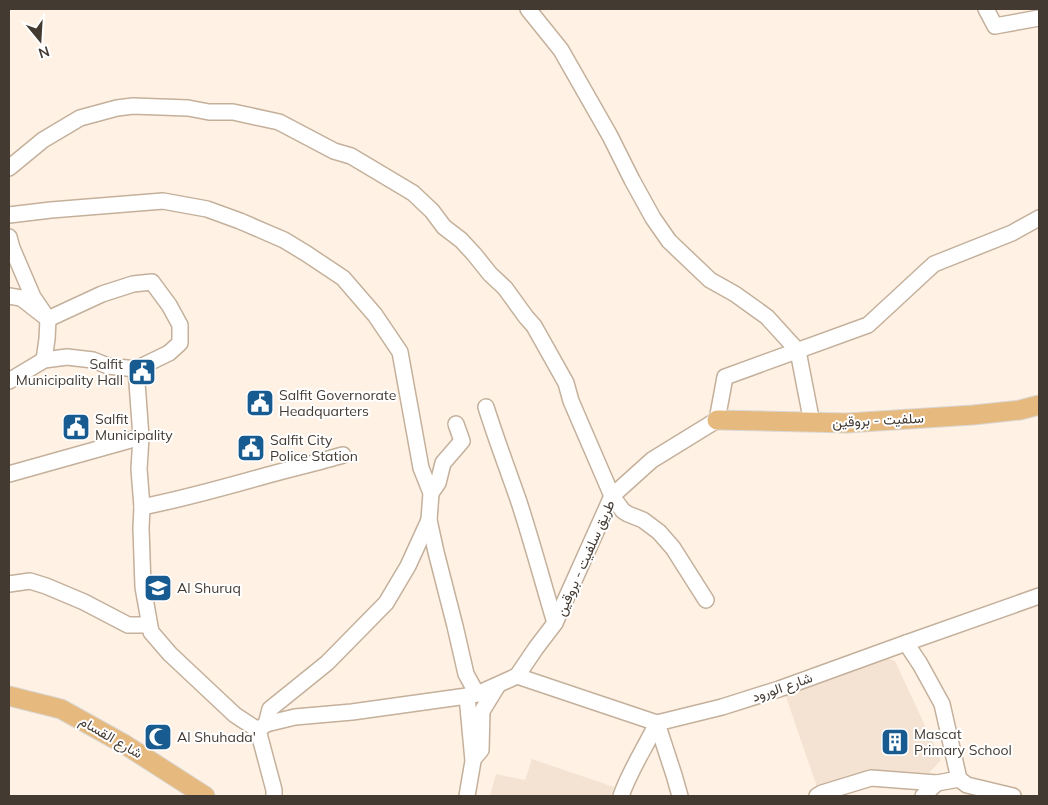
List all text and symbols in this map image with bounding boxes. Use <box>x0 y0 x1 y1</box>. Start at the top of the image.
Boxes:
north arrow <box>15 15 65 65</box>
text: N <box>36 42 52 63</box>
place label: Salfit Municipality Hall <box>16 355 123 389</box>
public building icon: Salfit Municipality Hall <box>127 357 157 387</box>
place label: Salfit Governorate Headquarters <box>279 386 396 420</box>
public building icon: Salfit Governorate Headquarters <box>245 388 275 418</box>
street label: سلفيت - بروقين <box>832 409 924 431</box>
place label: Salfit Municipality <box>95 410 173 444</box>
public building icon: Salfit Municipality <box>61 412 91 442</box>
place label: Salfit City Police Station <box>270 431 358 465</box>
public building icon: Salfit City Police Station <box>236 433 266 463</box>
street label: طريق سلفيت - بروقين <box>551 497 619 619</box>
school or university icon: Al Shuruq <box>143 573 173 603</box>
place label: Al Shuruq <box>177 579 241 597</box>
street label: شارع الورود <box>749 668 815 708</box>
street label: شارع القسام <box>75 712 146 764</box>
mosque icon: Al Shuhada' <box>143 722 173 752</box>
place label: Mascat Primary School <box>914 725 1012 759</box>
building icon: Mascat Primary School <box>880 727 910 757</box>
place label: Al Shuhada' <box>177 728 256 746</box>

